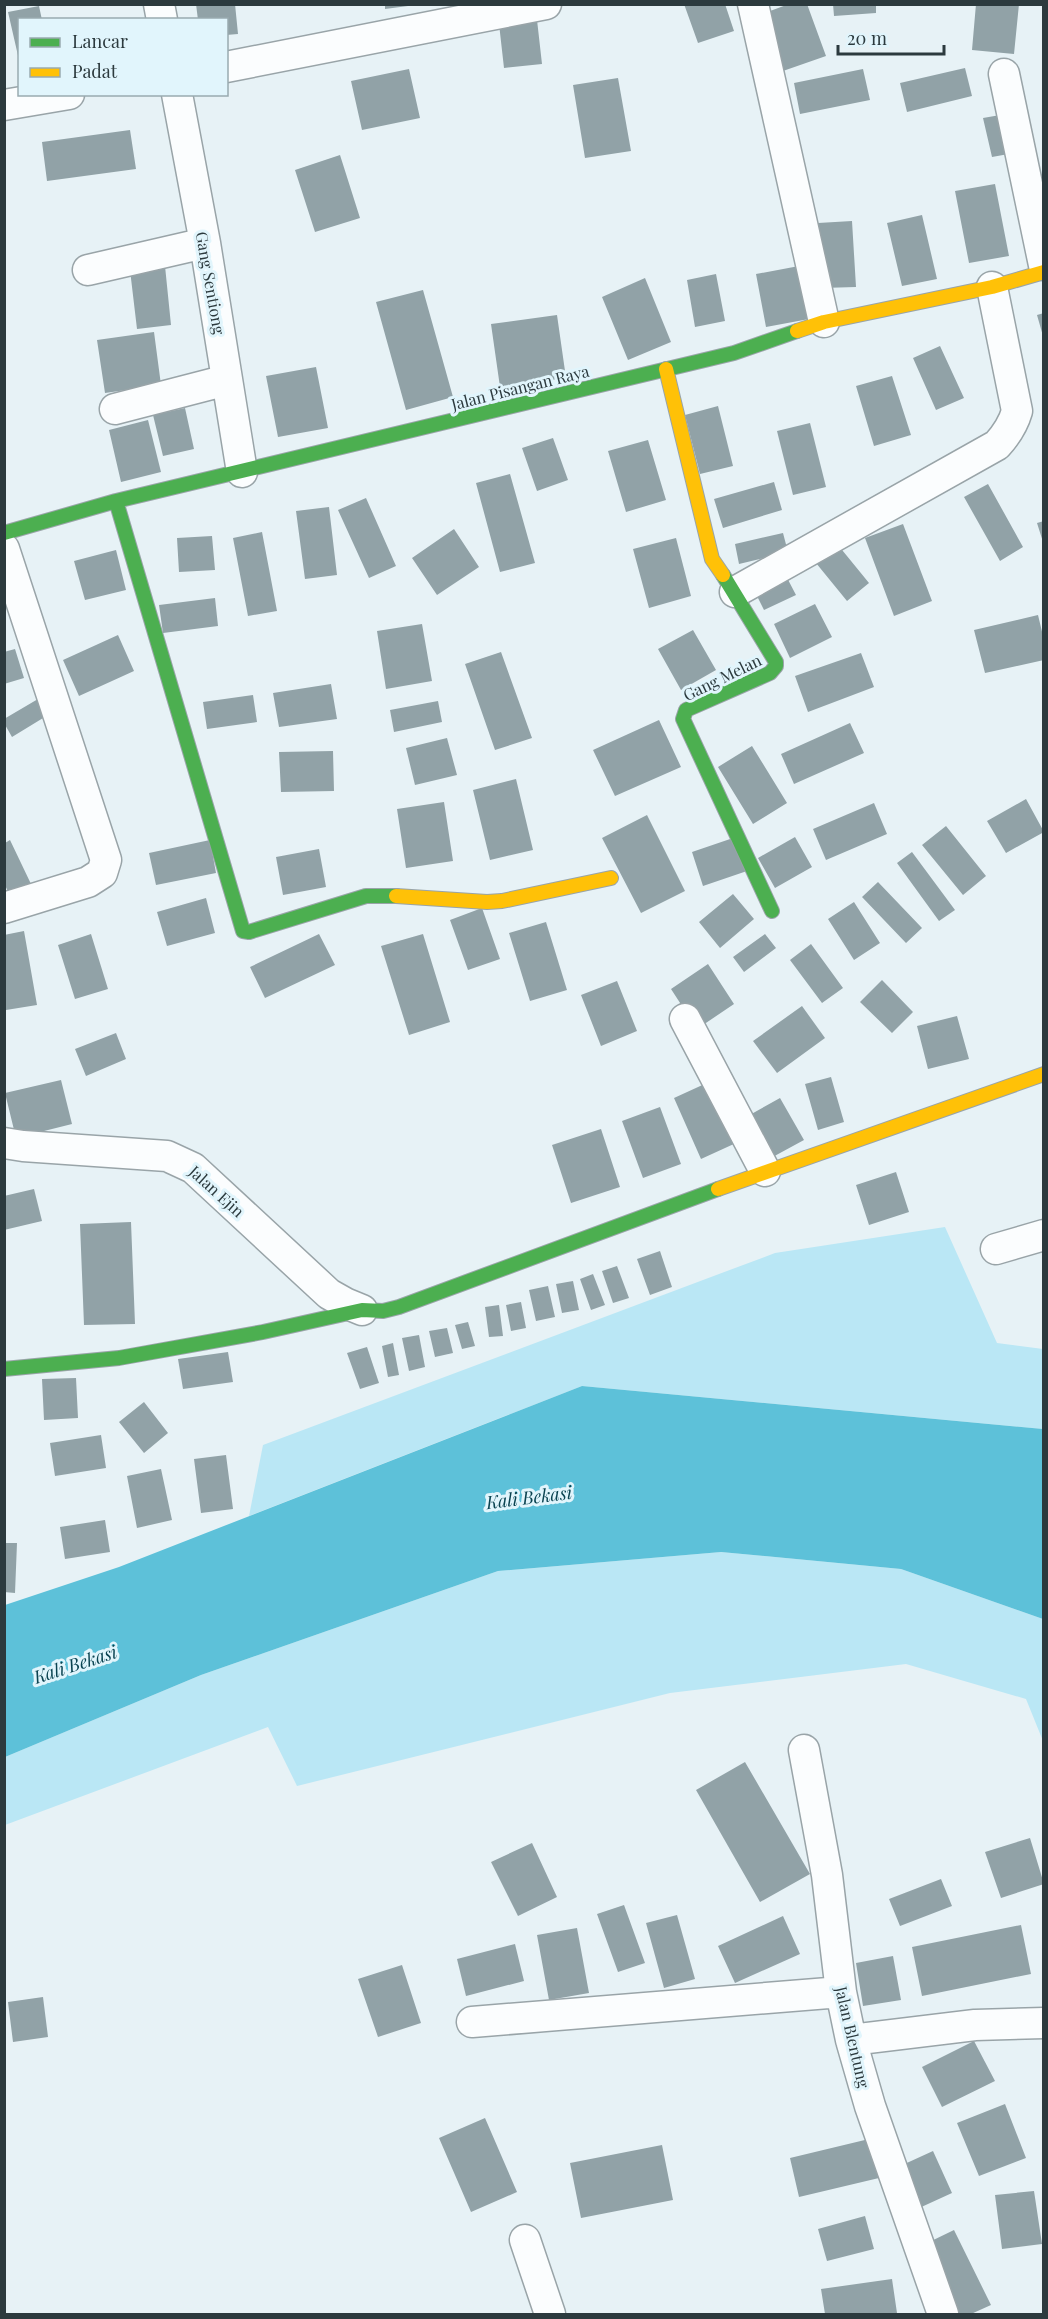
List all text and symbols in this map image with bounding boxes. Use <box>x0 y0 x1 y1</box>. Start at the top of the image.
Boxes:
legend <box>18 18 228 96</box>
scale bar <box>838 18 944 56</box>
text: 20 m <box>847 26 887 50</box>
text: Lancar <box>72 29 128 53</box>
text: Padat <box>72 59 118 83</box>
street label: Gang Sentiong <box>192 230 230 337</box>
street label: Jalan Pisangan Raya <box>448 360 591 415</box>
street label: Gang Melan <box>679 649 765 705</box>
street label: Jalan Ejin <box>184 1160 249 1222</box>
water label: Kali Bekasi <box>484 1480 574 1514</box>
water label: Kali Bekasi <box>29 1639 120 1689</box>
street label: Jalan Blentung <box>831 1983 875 2090</box>

